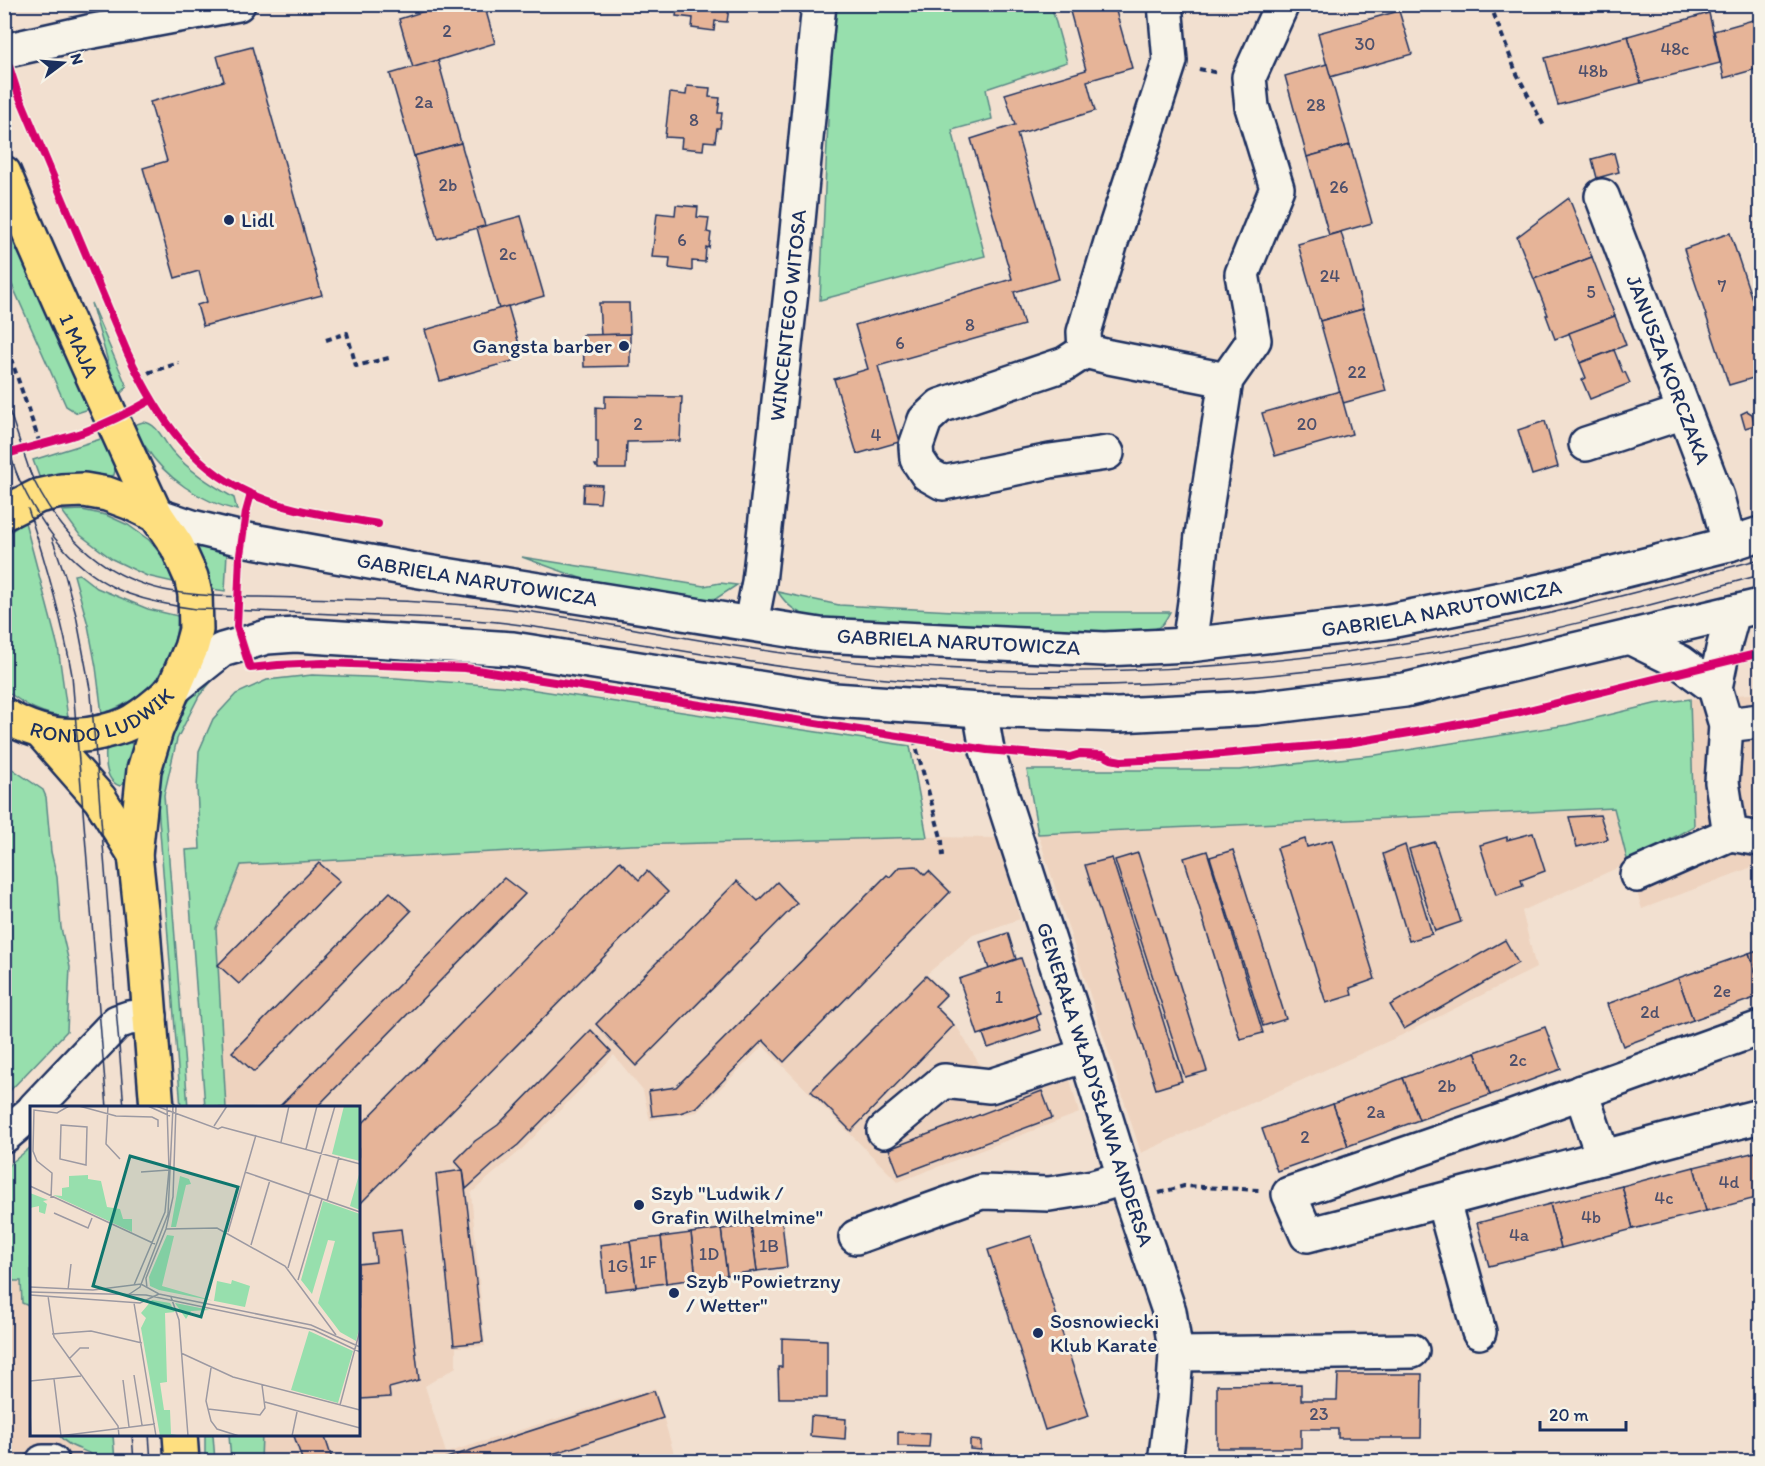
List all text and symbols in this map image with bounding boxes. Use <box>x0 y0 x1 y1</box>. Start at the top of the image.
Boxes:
house number: 2 <box>442 20 452 42</box>
north arrow <box>33 33 93 93</box>
house number: 30 <box>1355 33 1375 55</box>
house number: 48c <box>1660 38 1690 60</box>
text: N <box>66 51 88 67</box>
house number: 48b <box>1578 60 1608 82</box>
house number: 2a <box>415 91 434 113</box>
house number: 28 <box>1306 94 1326 116</box>
house number: 8 <box>689 109 699 131</box>
house number: 2b <box>439 174 457 196</box>
house number: 26 <box>1330 176 1349 198</box>
place label: Lidl <box>241 207 275 232</box>
street label: WINCENTEGO WITOSA <box>764 208 811 423</box>
marker: Lidl <box>222 213 236 227</box>
house number: 6 <box>677 229 687 251</box>
house number: 2c <box>499 243 517 265</box>
house number: 24 <box>1320 265 1340 287</box>
street label: JANUSZA KORCZAKA <box>1621 271 1717 468</box>
house number: 7 <box>1718 275 1727 297</box>
house number: 5 <box>1586 281 1596 303</box>
street label: 1 MAJA <box>54 309 105 382</box>
house number: 8 <box>965 314 975 336</box>
house number: 6 <box>895 332 905 354</box>
place label: Gangsta barber <box>473 333 612 358</box>
marker: Gangsta barber <box>617 339 631 353</box>
house number: 22 <box>1348 361 1367 383</box>
house number: 2 <box>633 413 643 435</box>
house number: 20 <box>1297 413 1317 435</box>
house number: 4 <box>871 424 882 446</box>
street label: GABRIELA NARUTOWICZA <box>355 547 600 611</box>
street label: GABRIELA NARUTOWICZA <box>1320 573 1565 641</box>
street label: GABRIELA NARUTOWICZA <box>836 623 1081 660</box>
street label: RONDO LUDWIK <box>27 682 179 748</box>
street label: GENERAŁA WŁADYSŁAWA ANDERSA <box>1032 919 1159 1250</box>
house number: 2e <box>1713 980 1731 1002</box>
house number: 1 <box>995 986 1003 1008</box>
house number: 2d <box>1640 1001 1660 1023</box>
house number: 2c <box>1509 1049 1527 1071</box>
house number: 2b <box>1438 1075 1456 1097</box>
house number: 2a <box>1367 1101 1386 1123</box>
inset map <box>30 1106 360 1436</box>
house number: 2 <box>1300 1126 1310 1148</box>
house number: 4d <box>1719 1171 1739 1193</box>
place label: Szyb "Ludwik / Grafin Wilhelmine" <box>651 1180 823 1229</box>
house number: 4c <box>1654 1187 1674 1209</box>
marker: Szyb "Ludwik / Grafin Wilhelmine" <box>632 1198 646 1212</box>
house number: 4b <box>1581 1206 1601 1228</box>
house number: 4a <box>1509 1224 1530 1246</box>
house number: 1B <box>759 1235 779 1257</box>
house number: 1D <box>699 1243 719 1265</box>
house number: 1F <box>639 1251 658 1273</box>
house number: 1G <box>608 1255 628 1277</box>
place label: Szyb "Powietrzny / Wetter" <box>686 1268 840 1317</box>
marker: Szyb "Powietrzny / Wetter" <box>667 1286 681 1300</box>
place label: Sosnowiecki Klub Karate <box>1050 1308 1159 1357</box>
marker: Sosnowiecki Klub Karate <box>1031 1326 1045 1340</box>
scale bar <box>1540 1394 1626 1432</box>
house number: 23 <box>1309 1403 1329 1425</box>
text: 20 m <box>1549 1404 1589 1426</box>

